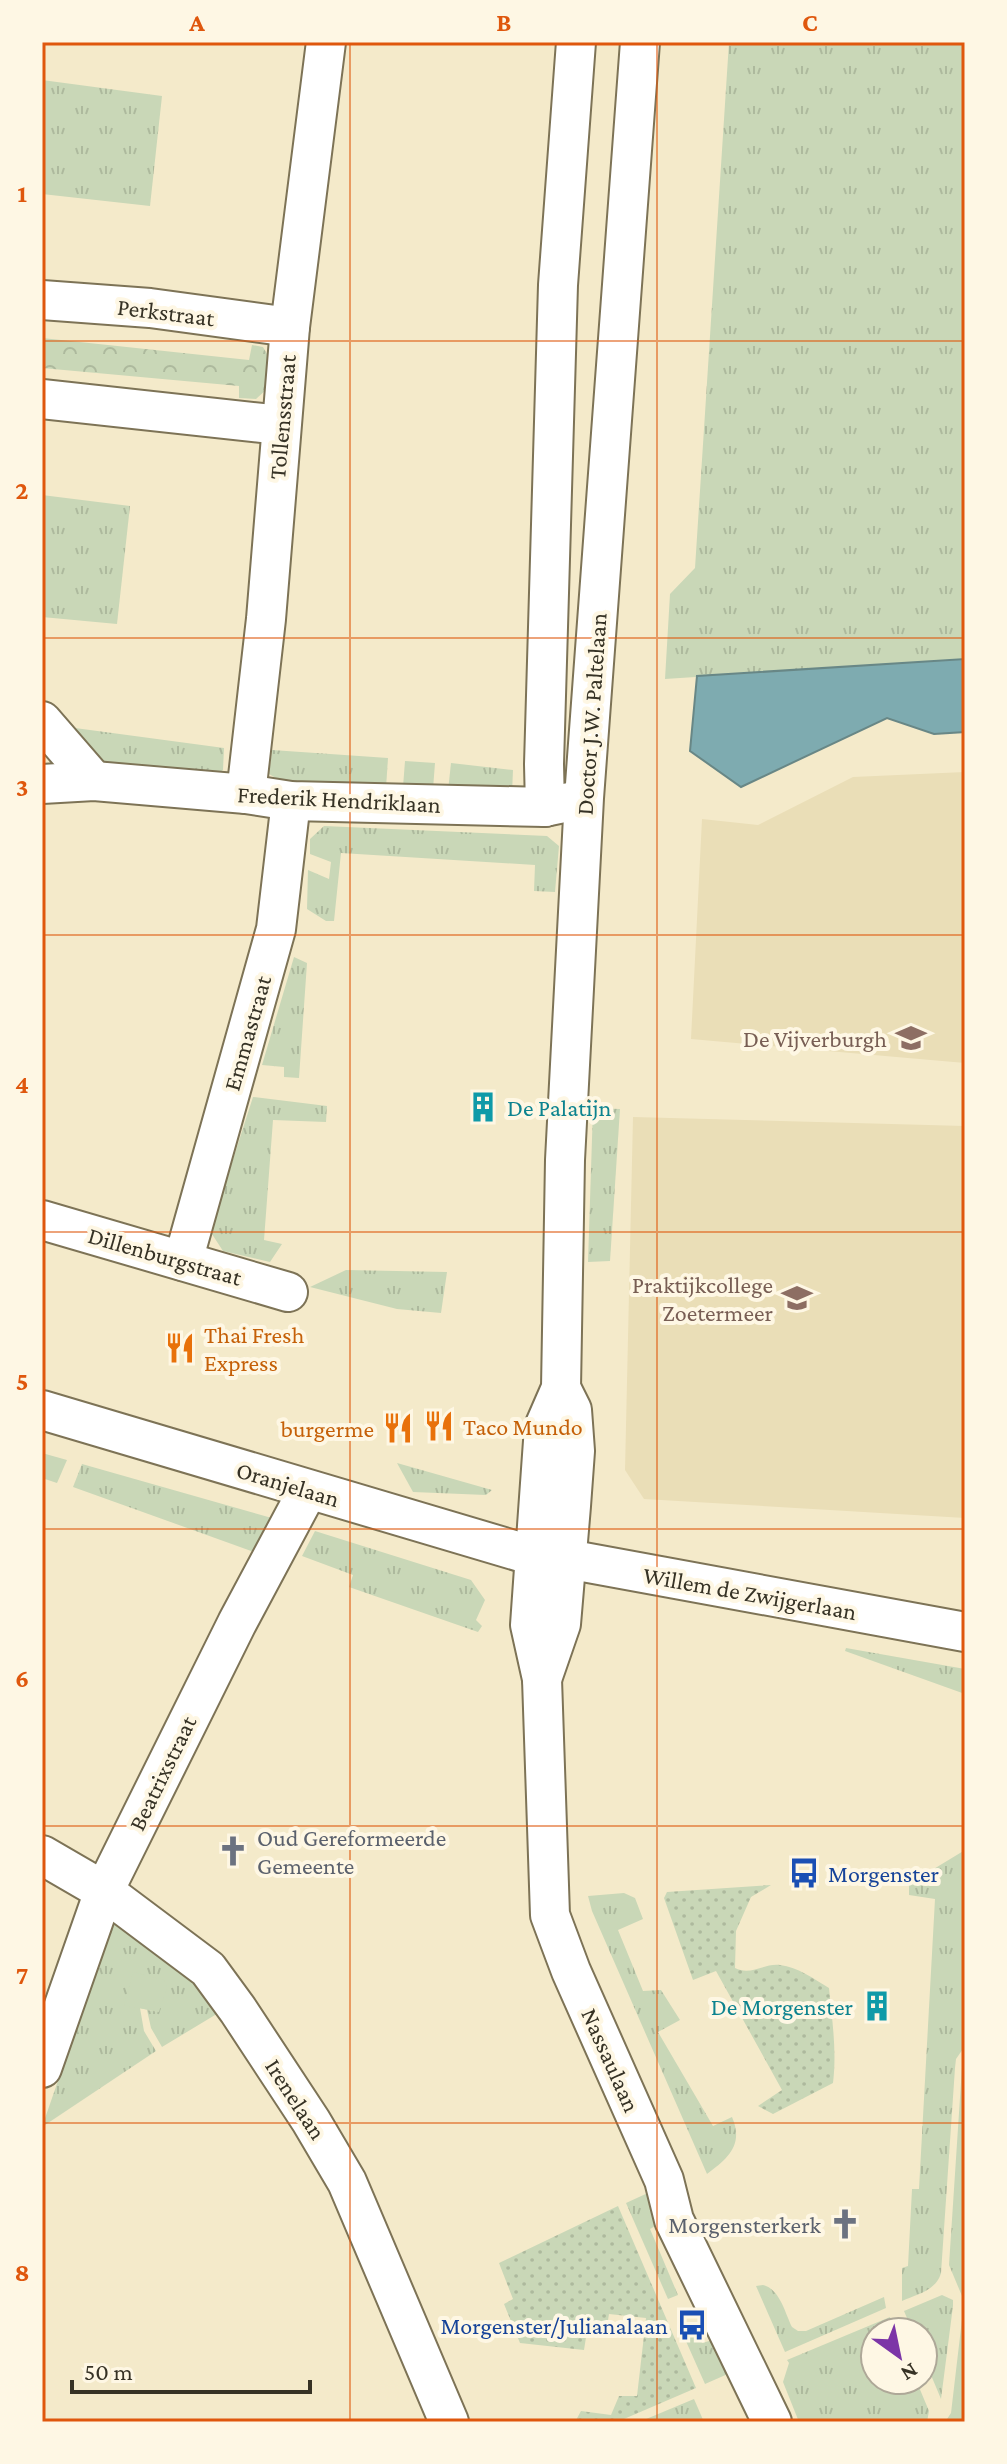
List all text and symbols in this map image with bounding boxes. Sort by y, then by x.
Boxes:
text: A [188,8,205,37]
text: B [496,8,512,37]
text: C [802,8,818,37]
text: 1 [17,179,27,208]
street label: Perkstraat [116,293,217,331]
street label: Tollensstraat [263,352,301,480]
text: 2 [15,476,29,505]
street label: Doctor J.W. Paltelaan [570,612,612,816]
text: 3 [16,773,28,802]
street label: Frederik Hendriklaan [237,780,442,818]
street label: Emmastraat [218,971,277,1094]
school or university icon: De Vijverburgh [894,1021,928,1055]
place label: De Vijverburgh [743,1025,887,1052]
text: 4 [15,1070,29,1099]
building icon: De Palatijn [466,1090,500,1124]
place label: De Palatijn [507,1094,611,1121]
street label: Dillenburgstraat [85,1221,246,1291]
place label: Praktijkcollege Zoetermeer [632,1271,773,1326]
school or university icon: Praktijkcollege Zoetermeer [780,1281,814,1315]
place label: Thai Fresh Express [204,1321,305,1376]
restaurant icon: Thai Fresh Express [163,1331,197,1365]
text: 5 [16,1367,28,1396]
restaurant icon: Taco Mundo [422,1409,456,1443]
restaurant icon: burgerme [381,1411,415,1445]
place label: Taco Mundo [463,1413,583,1440]
place label: burgerme [280,1415,374,1442]
street label: Oranjelaan [233,1456,343,1512]
street label: Willem de Zwijgerlaan [641,1561,859,1625]
text: 6 [15,1664,29,1693]
street label: Beatrixstraat [123,1710,202,1835]
place label: Oud Gereformeerde Gemeente [257,1824,446,1879]
church icon: Oud Gereformeerde Gemeente [216,1834,250,1868]
bus stop icon: Morgenster [787,1856,821,1890]
place label: Morgenster [828,1860,940,1887]
text: 7 [16,1961,28,1990]
building icon: De Morgenster [860,1989,894,2023]
place label: De Morgenster [711,1993,853,2020]
street label: Nassaulaan [576,2004,646,2116]
street label: Irenelaan [260,2054,332,2144]
church icon: Morgensterkerk [828,2207,862,2241]
place label: Morgensterkerk [668,2211,822,2238]
text: 8 [14,2258,30,2287]
bus stop icon: Morgenster/Julianalaan [675,2308,709,2342]
place label: Morgenster/Julianalaan [440,2312,668,2339]
north arrow [859,2316,939,2396]
scale bar [72,2344,310,2394]
text: 50 m [84,2358,133,2385]
text: N [897,2358,923,2387]

